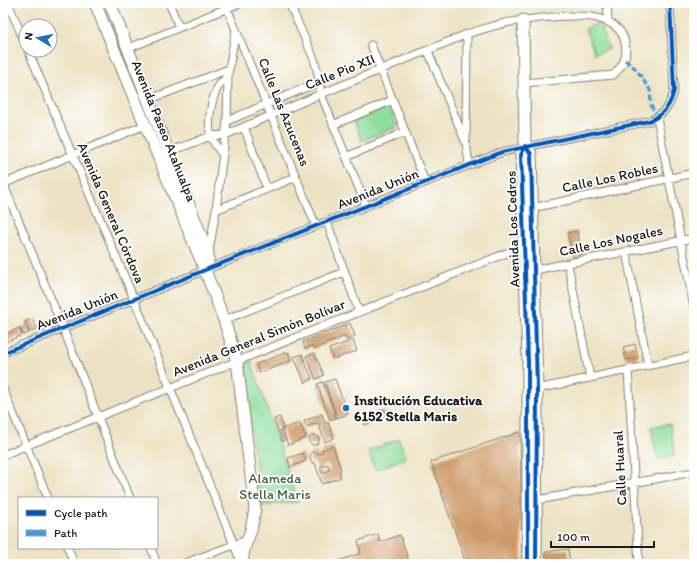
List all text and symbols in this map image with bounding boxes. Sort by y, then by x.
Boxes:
north arrow [18,18,58,58]
text: N [22,32,36,41]
street label: Calle Pio XII [303,50,377,94]
street label: Calle Las Azucenas [254,55,314,169]
street label: Avenida Paseo Atahualpa [128,58,200,205]
street label: Avenida General Córdova [74,140,148,286]
street label: Calle Los Robles [560,160,660,196]
street label: Avenida Unión [335,165,422,213]
street label: Avenida Los Cedros [502,170,524,288]
street label: Calle Los Nogales [558,222,664,260]
street label: Avenida Unión [34,286,121,334]
street label: Avenida General Simón Bolívar [170,295,349,381]
place label: Institución Educativa 6152 Stella Maris [354,392,483,425]
marker: Institución Educativa 6152 Stella Maris [341,403,351,413]
street label: Calle Huaral [610,430,630,506]
park label: Alameda Stella Maris [239,470,311,503]
legend [18,497,158,549]
text: Cycle path [54,506,108,520]
scale bar [551,523,654,549]
text: Path [54,526,77,540]
text: 100 m [557,530,590,544]

